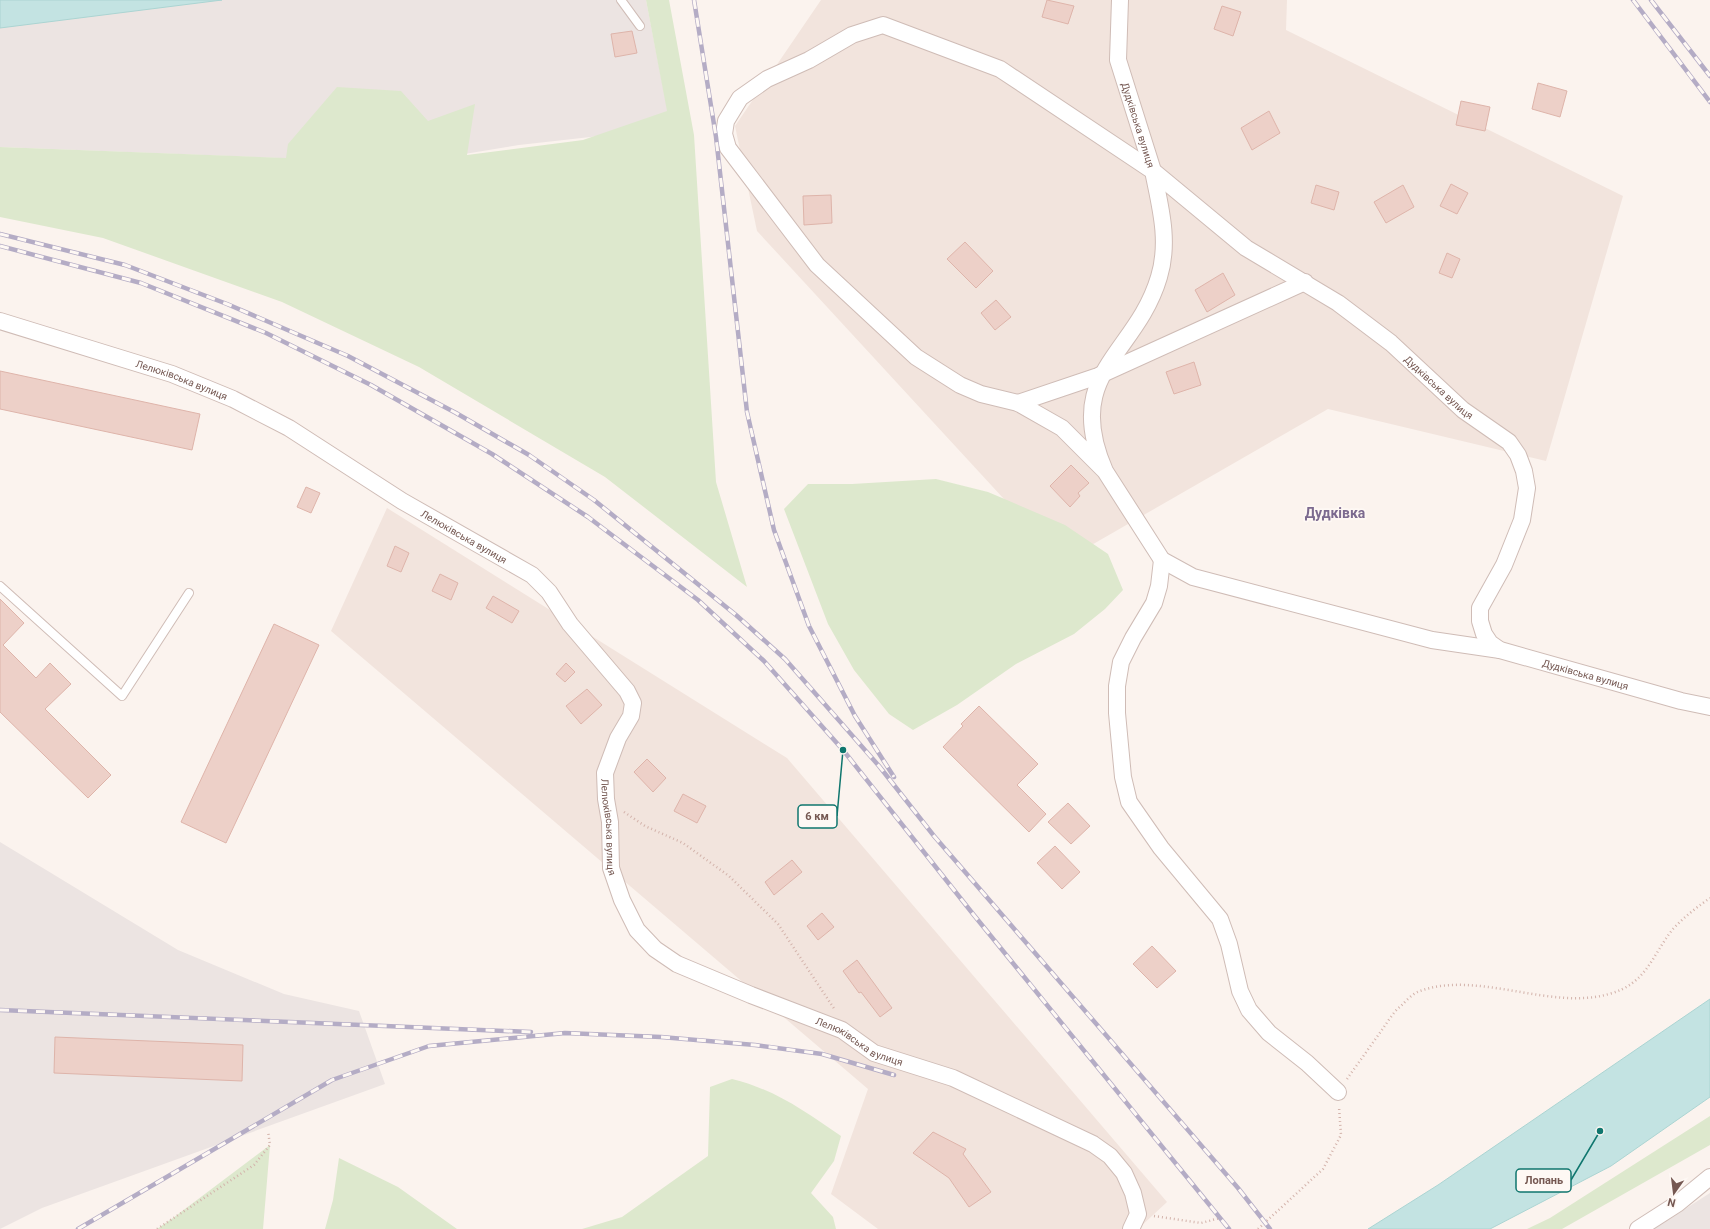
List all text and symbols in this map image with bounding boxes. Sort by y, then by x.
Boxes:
street label: Дудківська вулиця [1119,81,1157,169]
street label: Дудківська вулиця [1402,354,1475,421]
street label: Лелюківська вулиця [134,358,229,402]
district label: Дудківка [1305,505,1366,521]
street label: Лелюківська вулиця [419,508,509,566]
street label: Дудківська вулиця [1541,657,1630,692]
street label: Лелюківська вулиця [599,778,618,877]
callout: 6 км [798,805,837,828]
text: 6 км [805,810,829,823]
street label: Лелюківська вулиця [814,1015,904,1068]
callout: Лопань [1516,1169,1571,1192]
north arrow [1654,1173,1694,1213]
text: Лопань [1525,1174,1563,1187]
text: N [1666,1195,1677,1209]

